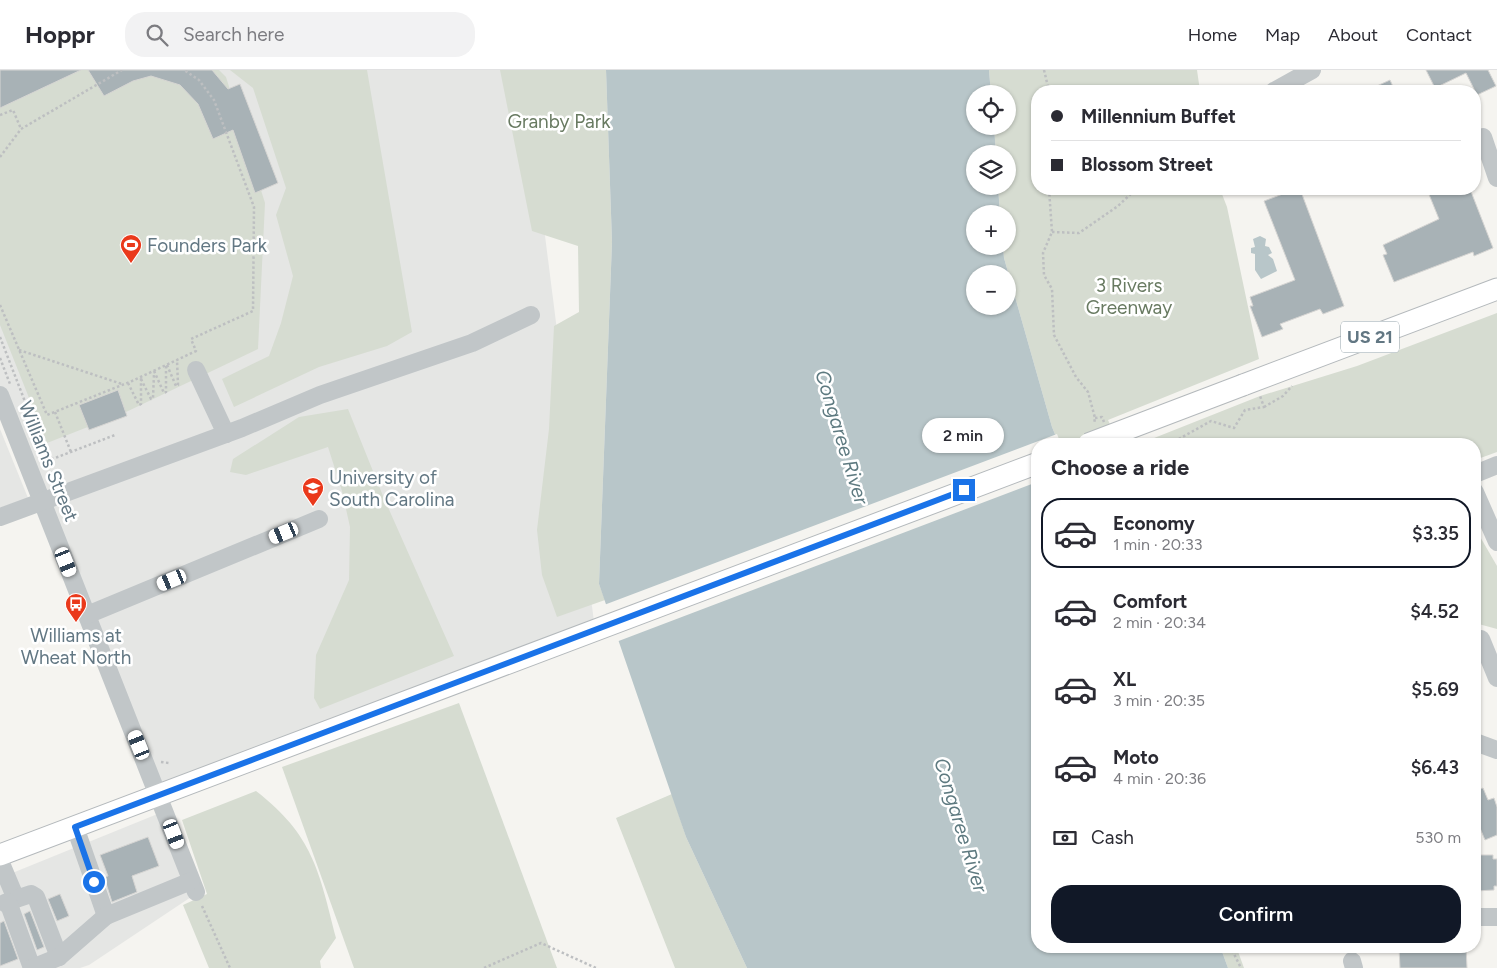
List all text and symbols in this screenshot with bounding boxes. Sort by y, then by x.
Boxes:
search box [125,12,475,57]
text: Hoppr [25,20,95,49]
icon: search [143,21,171,49]
text: Search here [183,23,284,46]
text: Home [1188,24,1237,46]
text: Map [1265,24,1300,46]
text: About [1328,24,1378,46]
text: Contact [1406,24,1472,46]
map controls [966,85,1016,315]
button: locate [966,85,1016,135]
text: Millennium Buffet [1081,105,1236,128]
park label: Granby Park [508,110,611,133]
button: layers [966,145,1016,195]
text: Blossom Street [1081,153,1213,176]
button: + [966,205,1016,255]
sports icon: Founders Park [119,233,143,264]
place label: Founders Park [147,234,268,257]
button: − [966,265,1016,315]
park label: 3 Rivers Greenway [1086,274,1172,319]
road number: US 21 [1341,322,1399,352]
water label: Congaree River [810,367,874,508]
street label: Williams Street [14,398,83,525]
callout: 2 min [923,418,1005,452]
text: 2 min [943,426,983,445]
text: Choose a ride [1051,454,1189,481]
place label: University of South Carolina [329,466,454,511]
school or university icon: University of South Carolina [301,476,325,507]
route end [953,479,975,501]
icon: car [1053,511,1098,556]
text: Economy [1113,512,1195,535]
car [267,520,300,546]
text: $3.35 [1412,522,1459,545]
text: 1 min · 20:33 [1113,535,1202,554]
car [53,545,78,579]
car [155,567,188,593]
icon: car [1053,589,1098,634]
text: Comfort [1113,590,1188,613]
bus stop icon: Williams at Wheat North [64,592,88,623]
text: $4.52 [1410,600,1459,623]
text: 2 min · 20:34 [1113,613,1206,632]
place label: Williams at Wheat North [21,624,131,669]
icon: car [1053,667,1098,712]
text: XL [1113,668,1136,691]
text: $5.69 [1411,678,1459,701]
text: 3 min · 20:35 [1113,691,1205,710]
car [126,728,151,762]
icon: car [1053,745,1098,790]
text: Moto [1113,746,1159,769]
water label: Congaree River [929,755,993,896]
text: $6.43 [1411,756,1459,779]
text: 4 min · 20:36 [1113,769,1206,788]
car [161,817,186,851]
icon: cash [1051,824,1079,852]
text: Cash [1091,826,1134,849]
text: 530 m [1415,828,1461,847]
route start [83,871,105,893]
button: Confirm [1051,885,1461,943]

